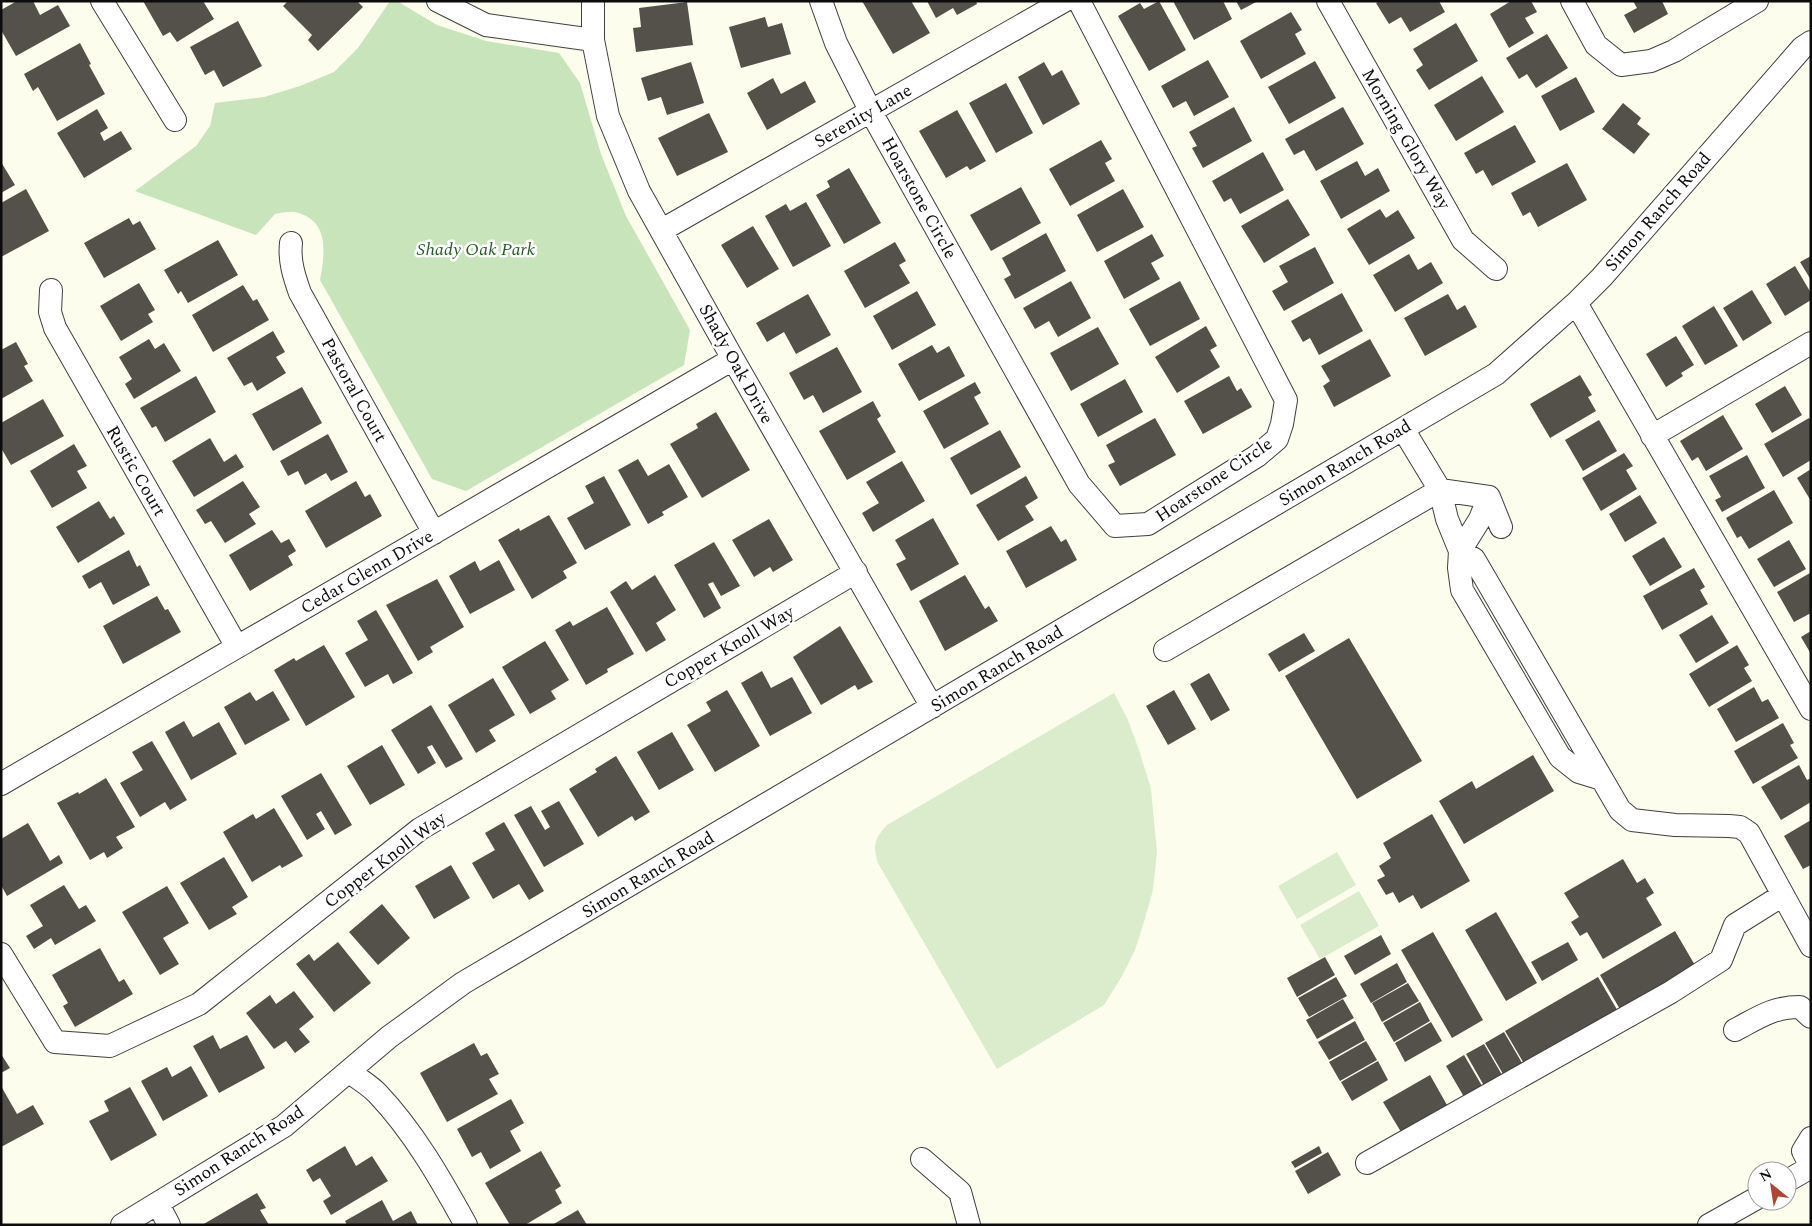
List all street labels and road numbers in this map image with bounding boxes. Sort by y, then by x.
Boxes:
street label: Morning Glory Way [1355,64,1458,216]
street label: Serenity Lane [809,77,917,155]
street label: Hoarstone Circle [874,132,964,264]
street label: Simon Ranch Road [1598,146,1718,278]
street label: Shady Oak Drive [692,299,780,429]
street label: Pastoral Court [314,333,394,447]
street label: Simon Ranch Road [1273,413,1417,513]
street label: Rustic Court [99,420,173,522]
street label: Hoarstone Circle [1150,431,1278,529]
street label: Cedar Glenn Drive [295,523,439,621]
street label: Copper Knoll Way [659,598,800,695]
street label: Simon Ranch Road [925,619,1069,719]
street label: Copper Knoll Way [318,804,453,915]
street label: Simon Ranch Road [576,825,720,925]
street label: Simon Ranch Road [168,1099,310,1203]

